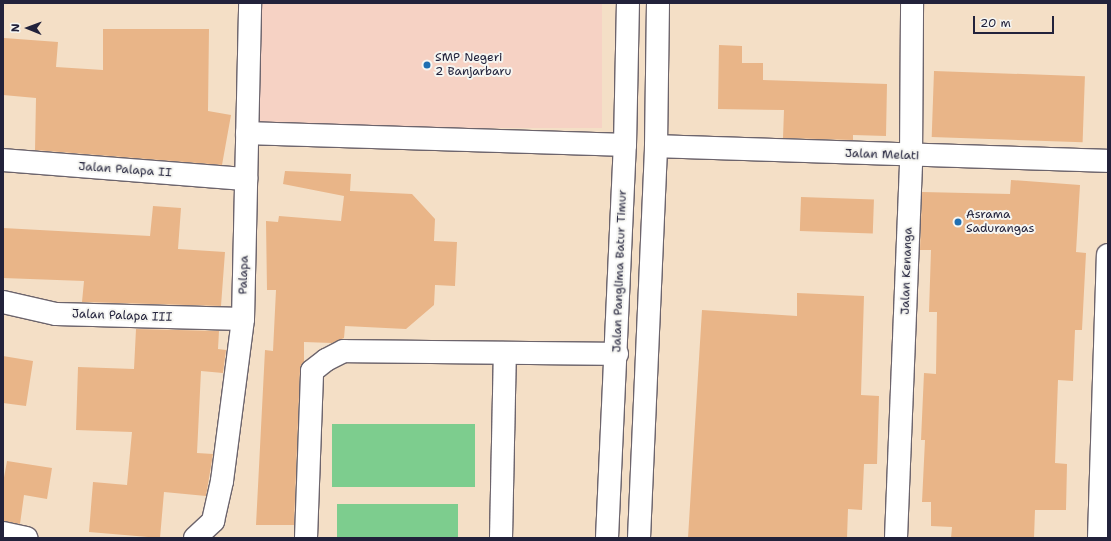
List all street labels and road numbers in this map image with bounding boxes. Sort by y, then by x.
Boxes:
street label: Jalan Melati [845,147,919,163]
street label: Jalan Palapa II [78,160,172,180]
street label: Jalan Panglima Batur Timur [610,189,630,353]
street label: Jalan Kenanga [898,227,916,315]
street label: Palapa [236,255,252,295]
street label: Jalan Palapa III [72,307,172,325]

